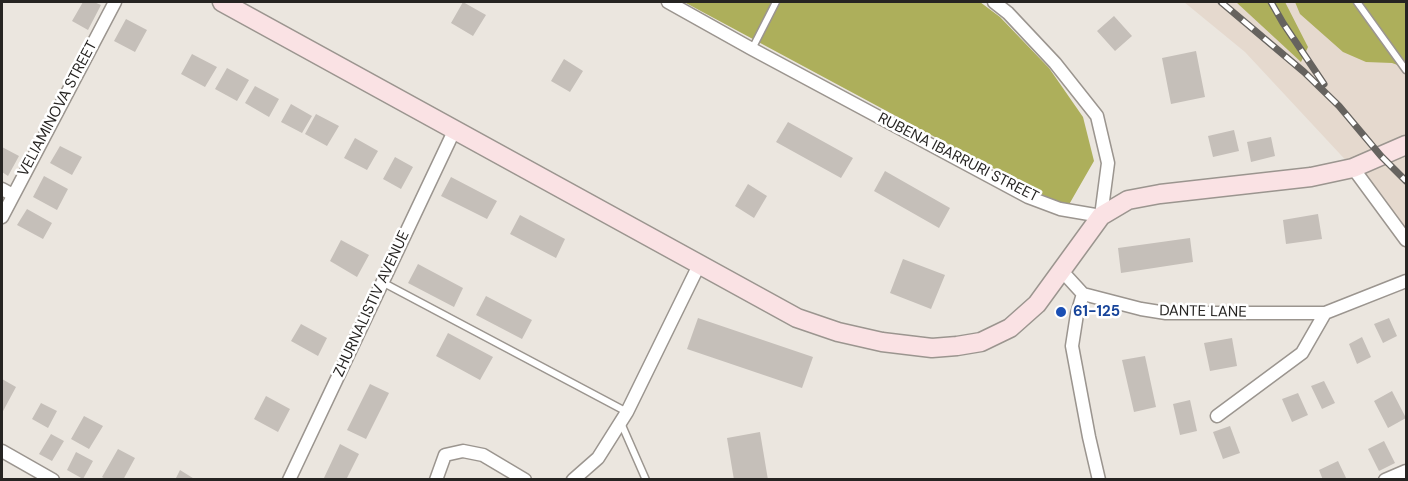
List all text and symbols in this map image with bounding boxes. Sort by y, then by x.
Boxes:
street label: VELIAMINOVA STREET [15,38,101,180]
street label: RUBENA IBARRURI STREET [875,110,1041,206]
street label: ZHURNALISTIV AVENUE [330,228,414,380]
street label: DANTE LANE [1159,302,1247,322]
place label: 61-125 [1073,303,1120,321]
marker: 61-125 [1054,305,1068,319]

